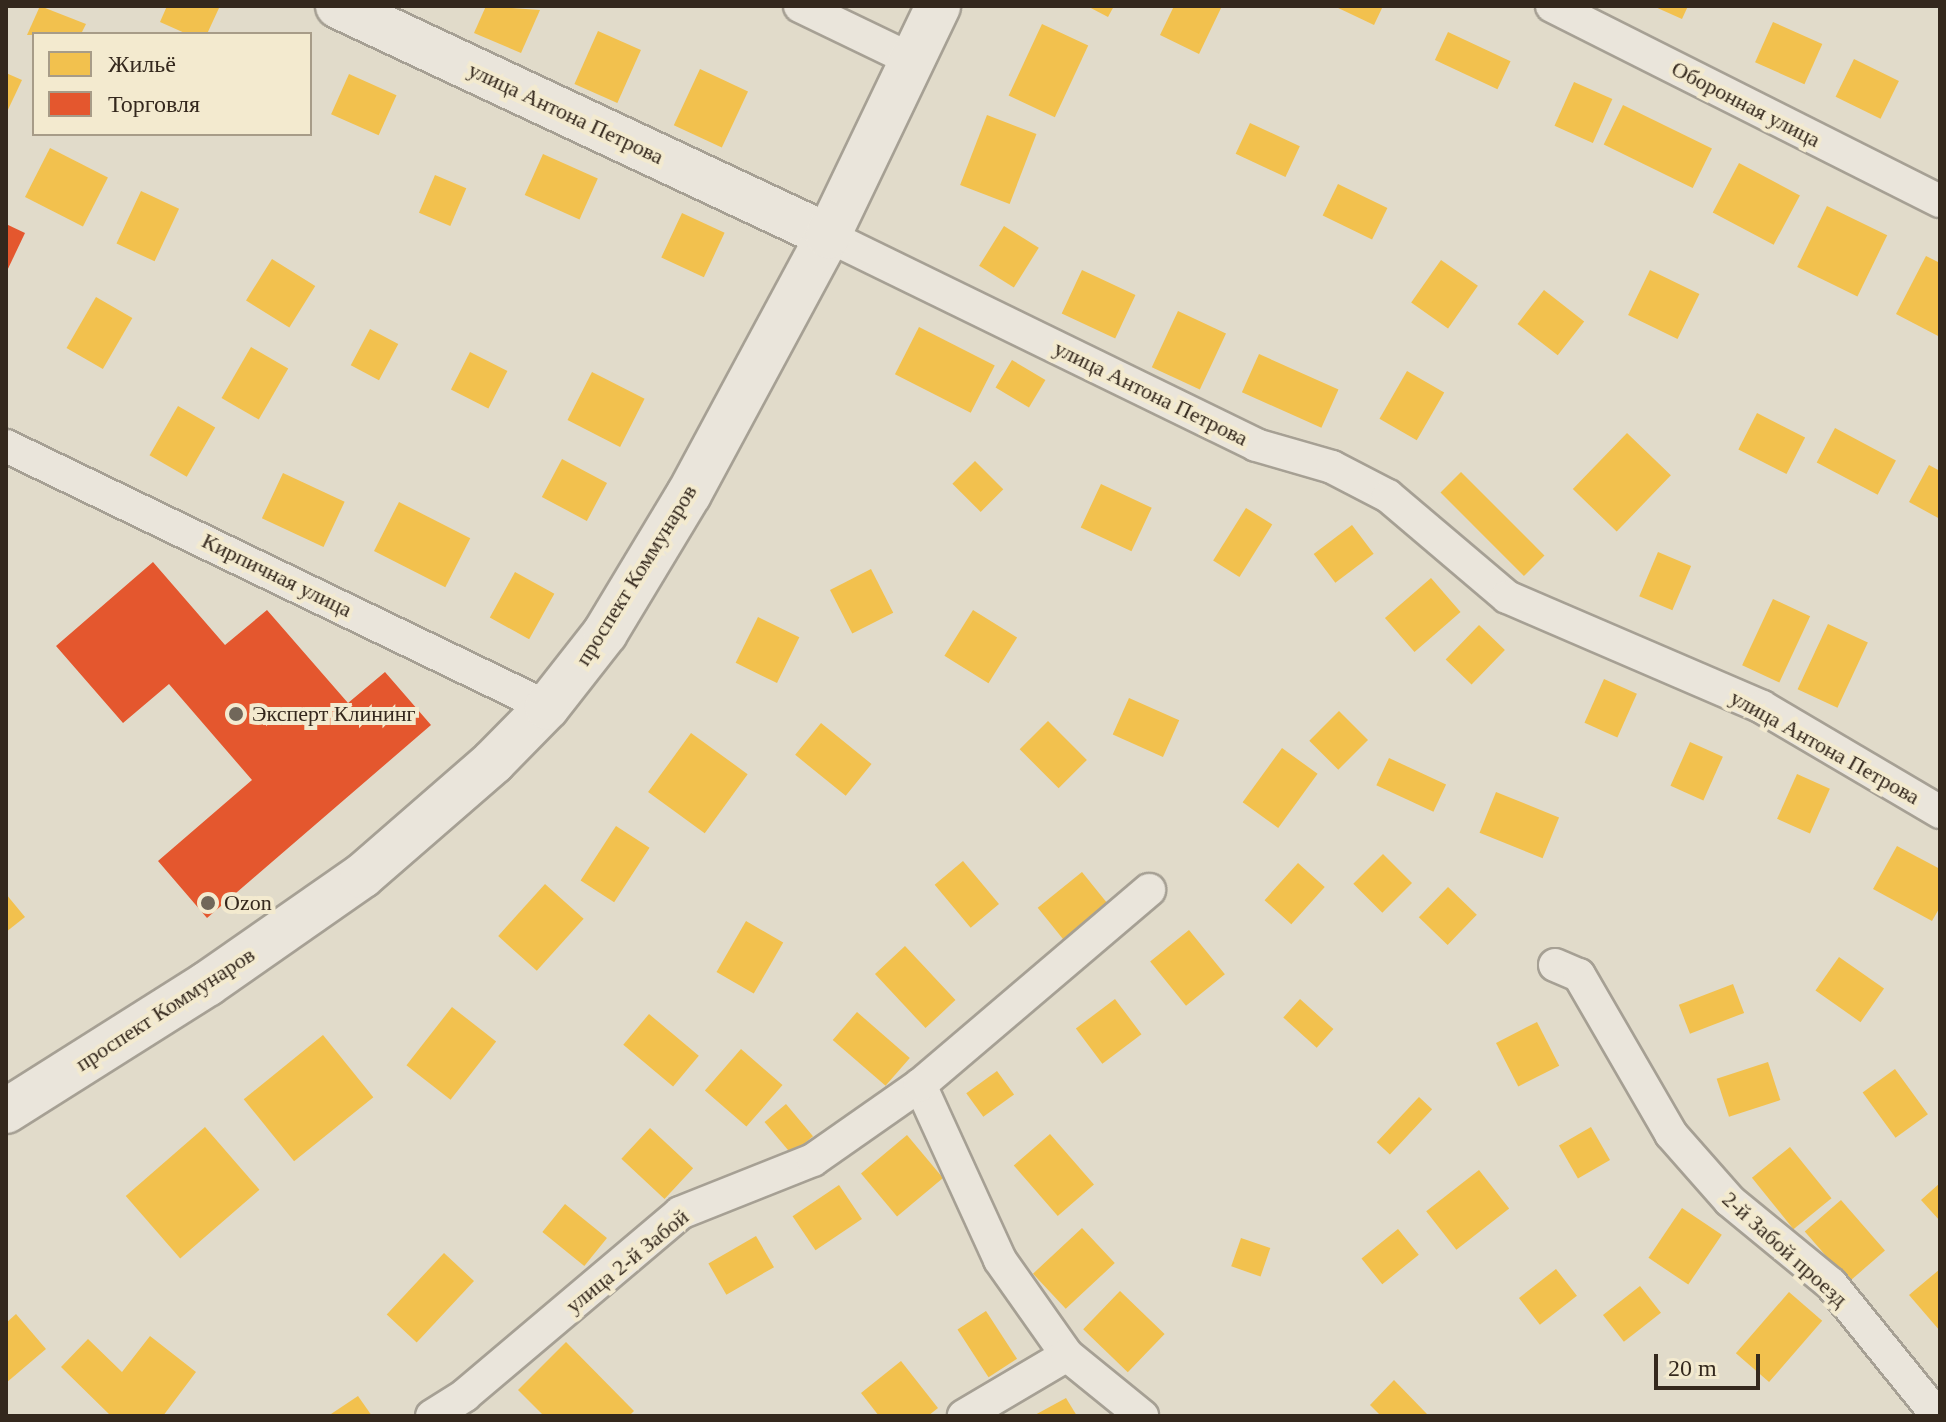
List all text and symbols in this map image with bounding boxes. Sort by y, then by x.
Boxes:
legend [32,32,312,136]
text: Жильё [108,51,176,77]
street label: Оборонная улица [1667,55,1825,153]
street label: улица Антона Петрова [464,56,668,170]
text: Торговля [108,91,200,117]
street label: улица Антона Петрова [1050,335,1252,451]
street label: проспект Коммунаров [570,480,702,670]
street label: Кирпичная улица [198,527,356,623]
street label: улица Антона Петрова [1726,684,1924,810]
place label: Эксперт Клининг [252,701,416,727]
marker: Эксперт Клининг [227,705,245,723]
place label: Ozon [224,890,272,916]
marker: Ozon [199,894,217,912]
street label: проспект Коммунаров [71,941,259,1077]
street label: 2-й Забой проезд [1717,1186,1853,1312]
street label: улица 2-й Забой [560,1203,694,1319]
scale bar [1658,1338,1764,1388]
text: 20 m [1668,1355,1717,1381]

